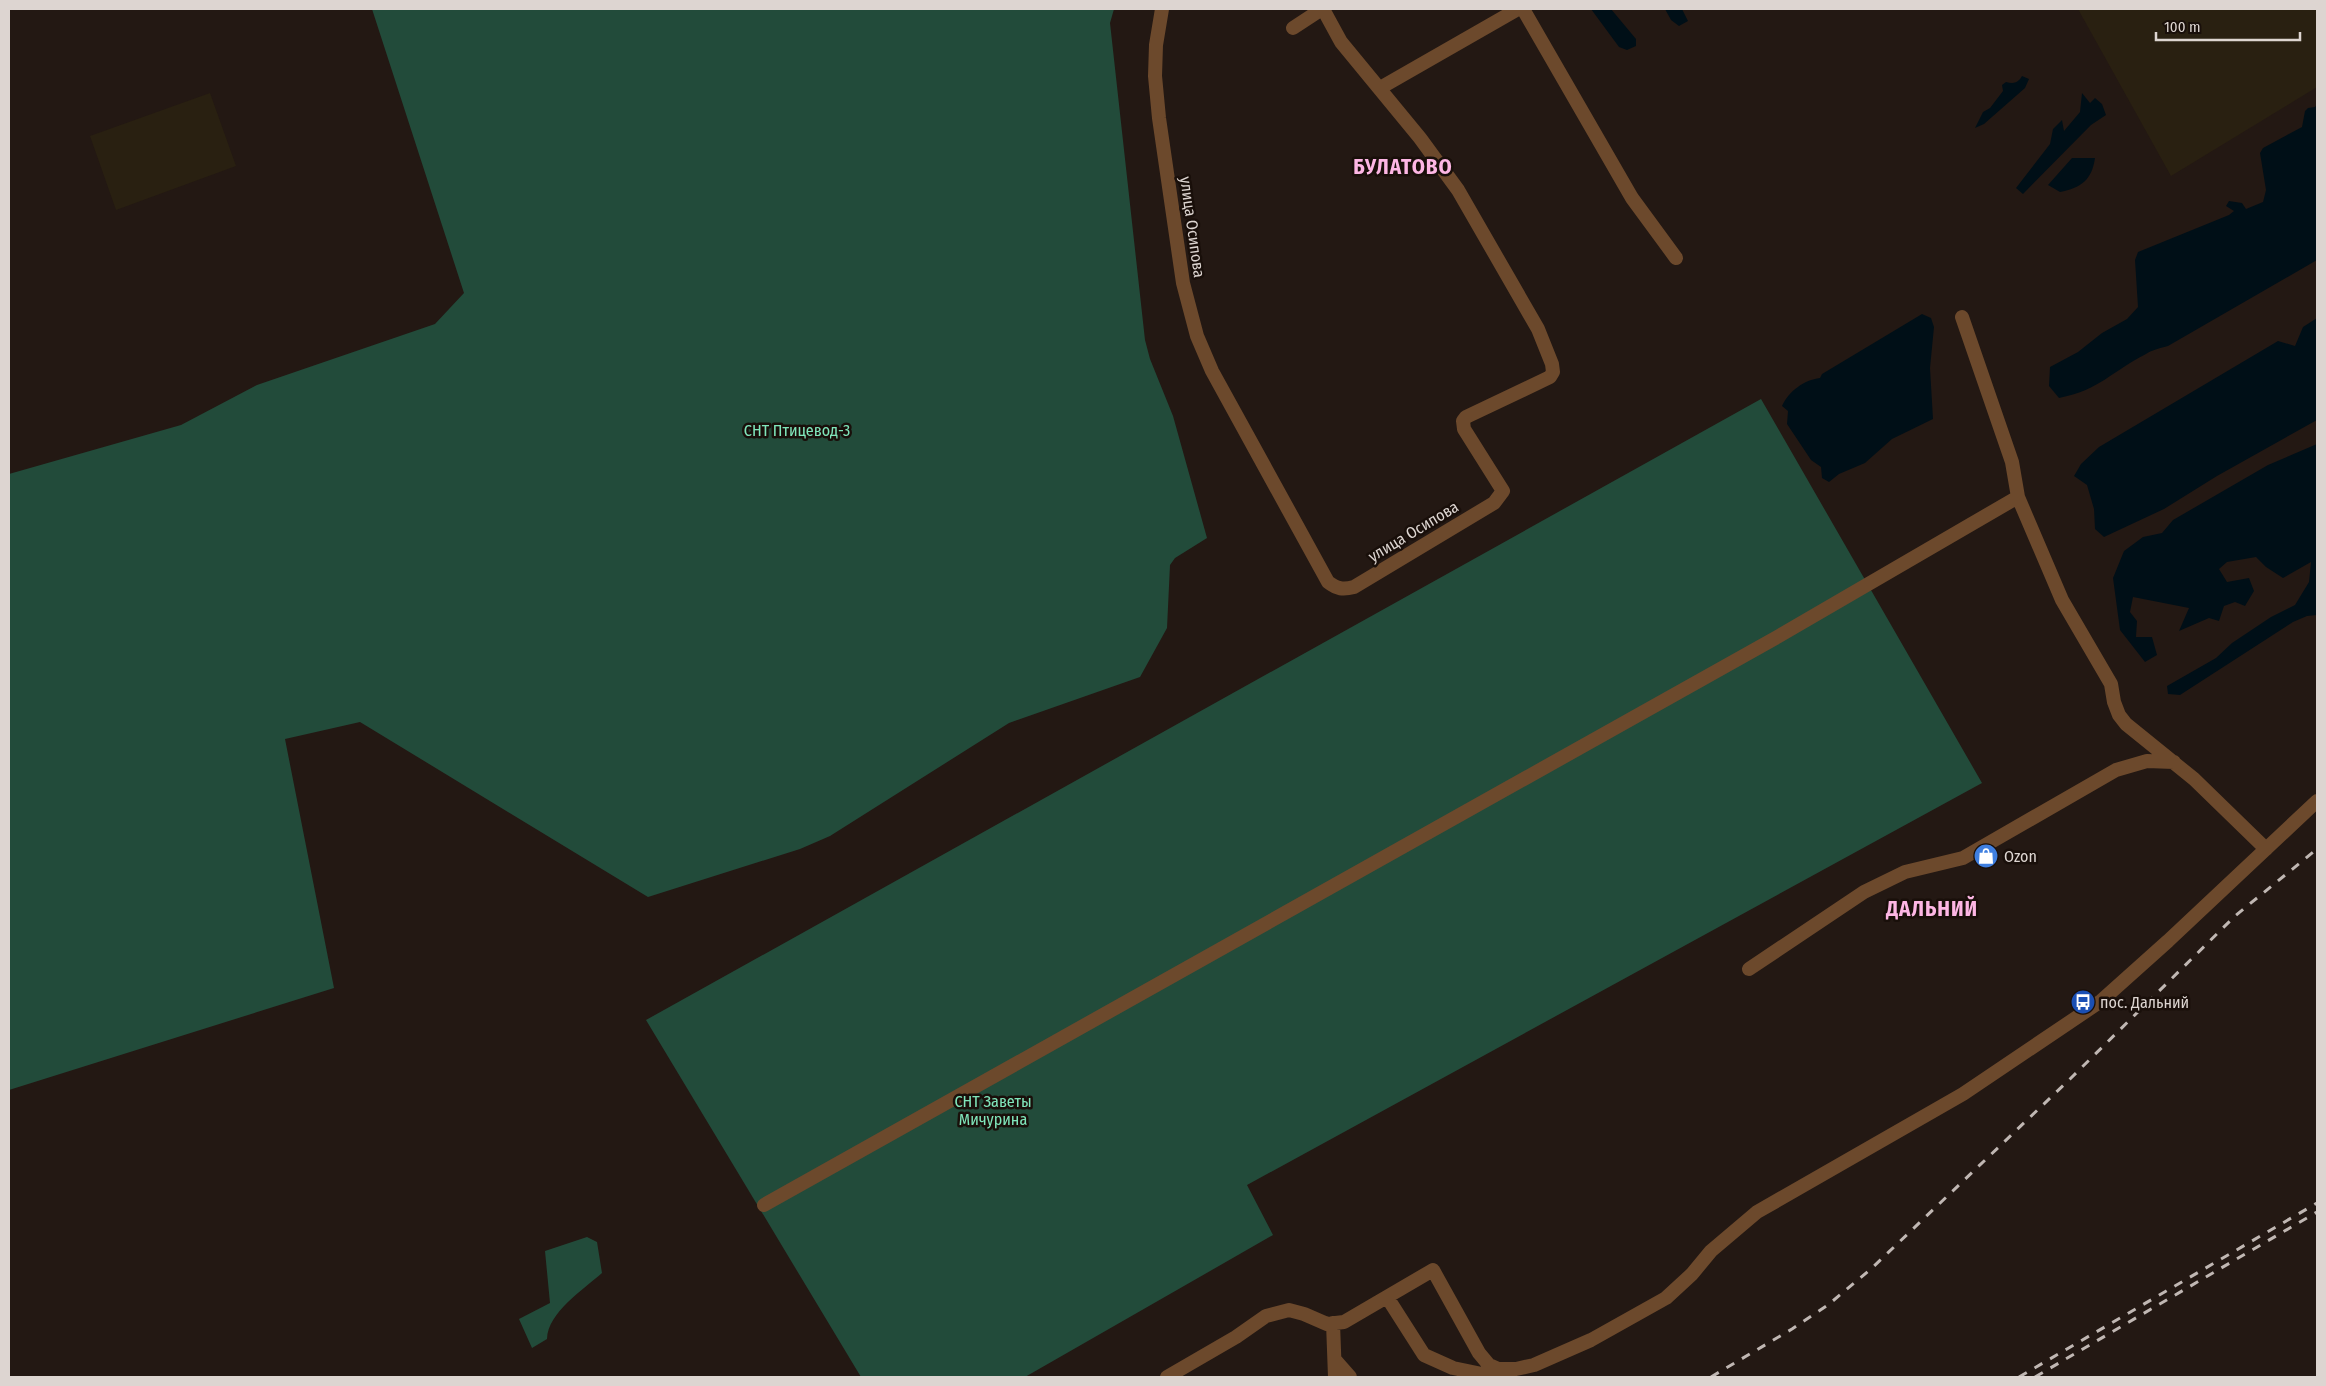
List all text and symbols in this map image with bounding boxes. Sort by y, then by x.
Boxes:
scale bar [2156,10,2300,42]
text: 100 m [2164,18,2201,36]
district label: БУЛАТОВО [1353,154,1453,180]
street label: улица Осипова [1176,175,1209,279]
park label: СНТ Птицевод-3 [744,421,850,440]
street label: улица Осипова [1365,497,1462,566]
shop icon: Ozon [1973,843,1999,869]
place label: Ozon [2004,847,2037,866]
district label: ДАЛЬНИЙ [1885,895,1978,922]
bus stop icon: пос. Дальний [2070,989,2096,1015]
place label: пос. Дальний [2100,993,2189,1012]
park label: СНТ Заветы Мичурина [954,1092,1032,1129]

